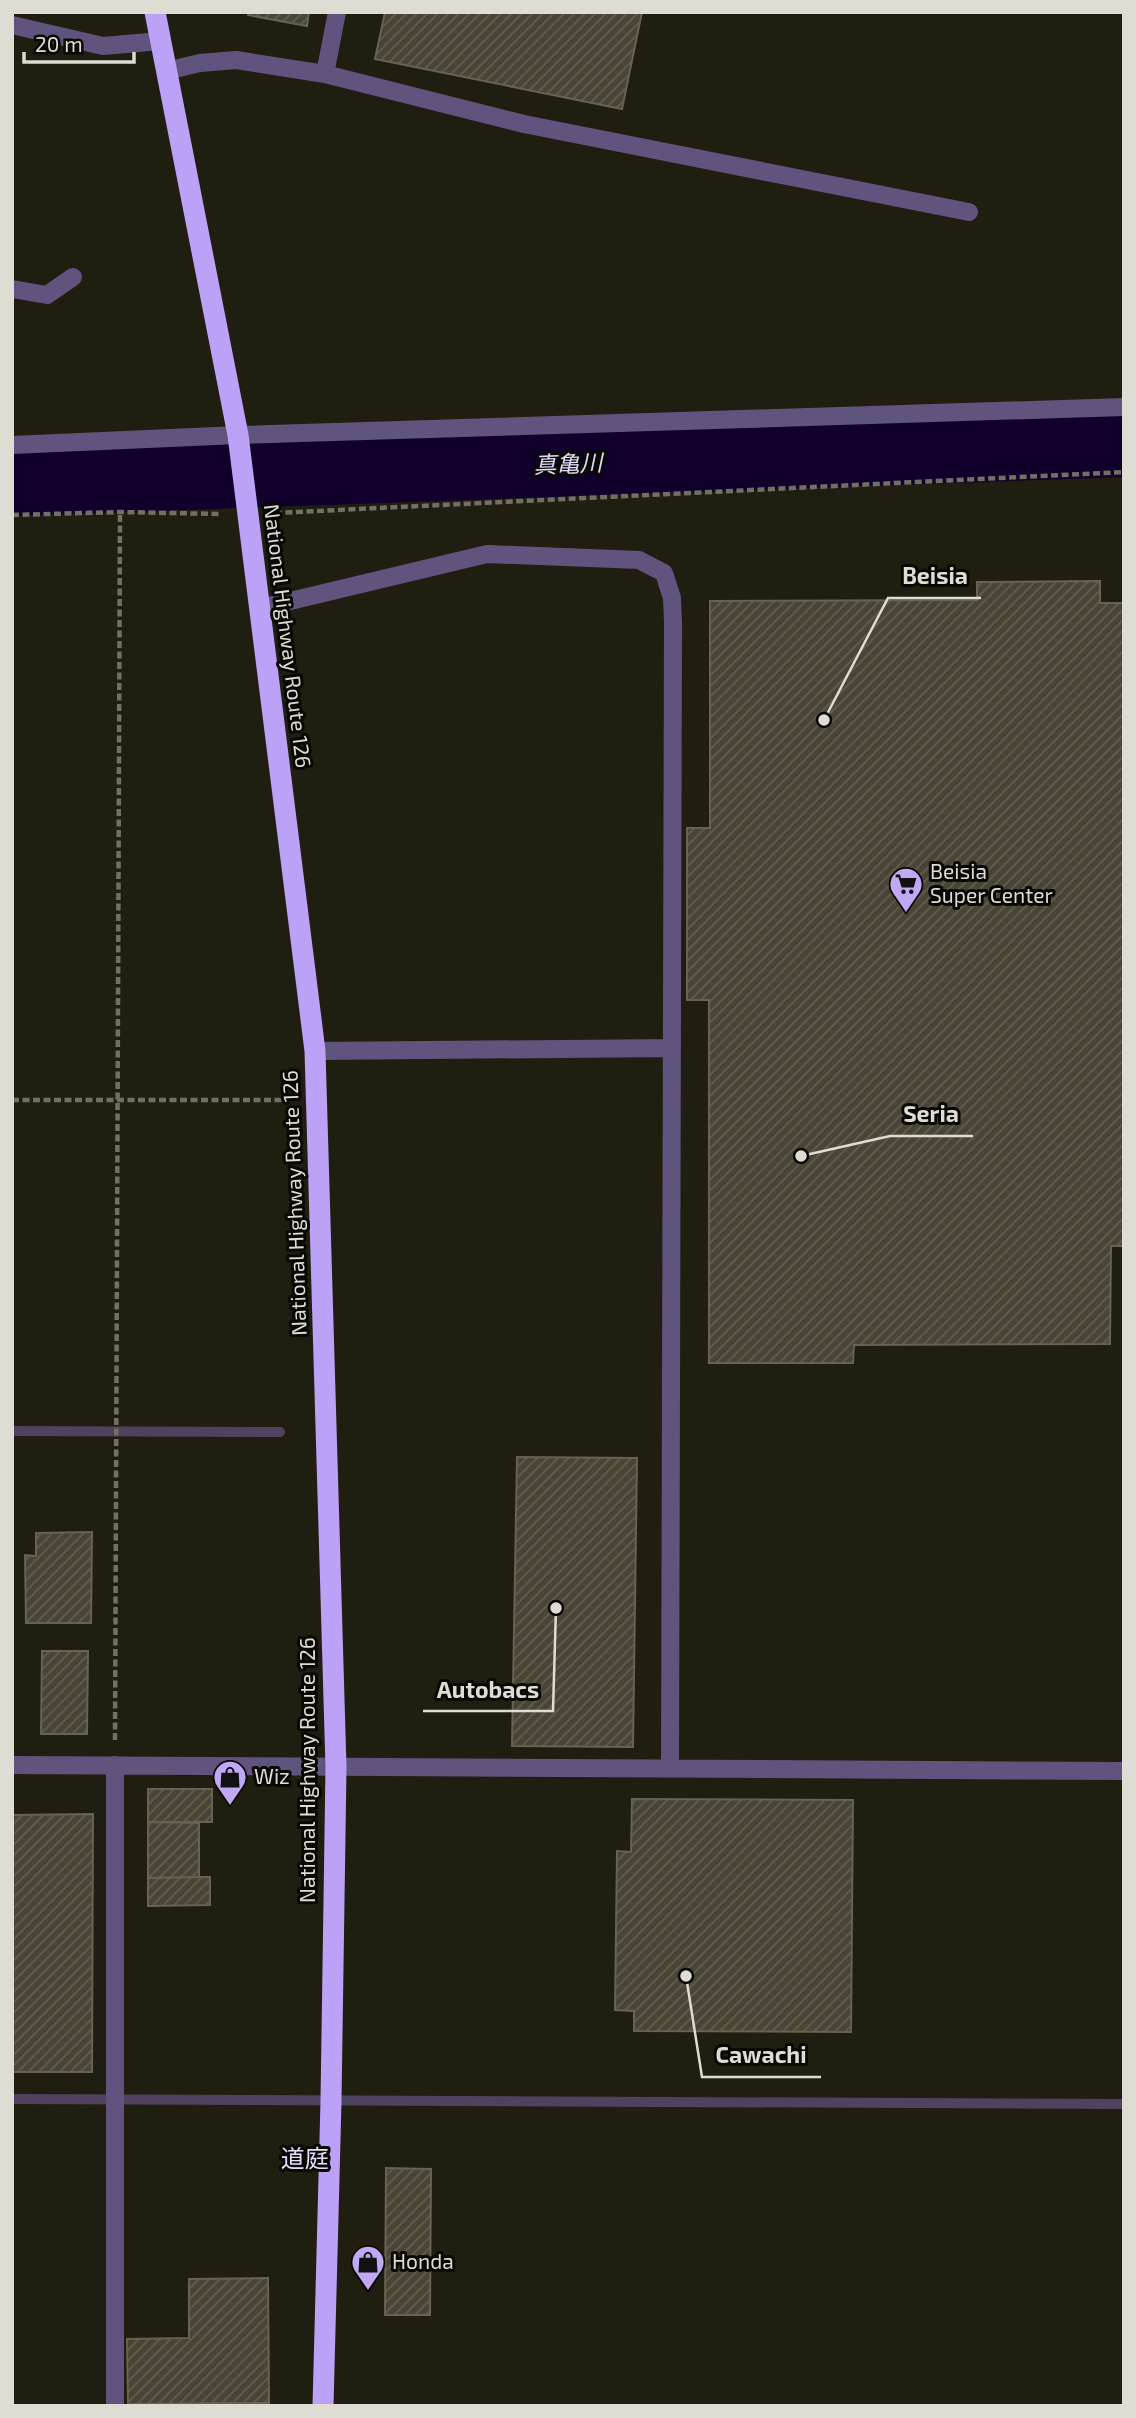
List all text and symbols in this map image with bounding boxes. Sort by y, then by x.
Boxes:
scale bar [24,21,135,65]
text: 20 m [35,31,83,56]
water label: 真亀川 [533,448,606,478]
street label: National Highway Route 126 [260,502,317,769]
callout: Beisia [888,554,981,598]
text: Beisia [902,561,968,589]
place label: Beisia Super Center [930,858,1054,907]
supermarket icon: Beisia Super Center [887,865,925,914]
street label: National Highway Route 126 [276,1070,311,1336]
callout: Seria [890,1092,973,1136]
text: Seria [903,1099,959,1127]
street label: National Highway Route 126 [294,1637,319,1903]
callout: Autobacs [423,1667,553,1711]
text: Autobacs [437,1675,539,1703]
shop icon: Wiz [211,1758,249,1807]
place label: Wiz [254,1763,290,1788]
callout: Cawachi [702,2033,821,2077]
text: Cawachi [715,2040,807,2068]
district label: 道庭 [281,2143,329,2172]
shop icon: Honda [349,2243,387,2292]
place label: Honda [392,2248,454,2273]

